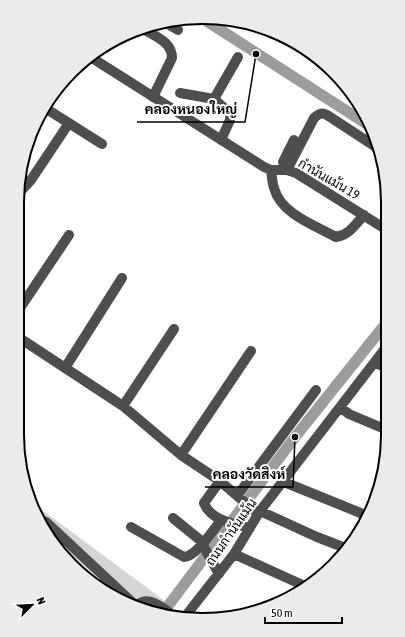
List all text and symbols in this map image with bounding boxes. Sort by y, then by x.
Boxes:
callout: คลองหนองใหญ่ [137,96,245,122]
text: คลองหนองใหญ่ [145,100,237,118]
street label: กำนันแม้น 19 [296,154,363,203]
callout: คลองวัดสิงห์ [205,461,293,487]
text: คลองวัดสิงห์ [213,465,286,482]
street label: ถนนกำนันแม้น [201,494,260,568]
north arrow [12,585,52,625]
text: N [34,596,48,606]
scale bar [265,599,342,625]
text: 50 m [271,606,293,620]

